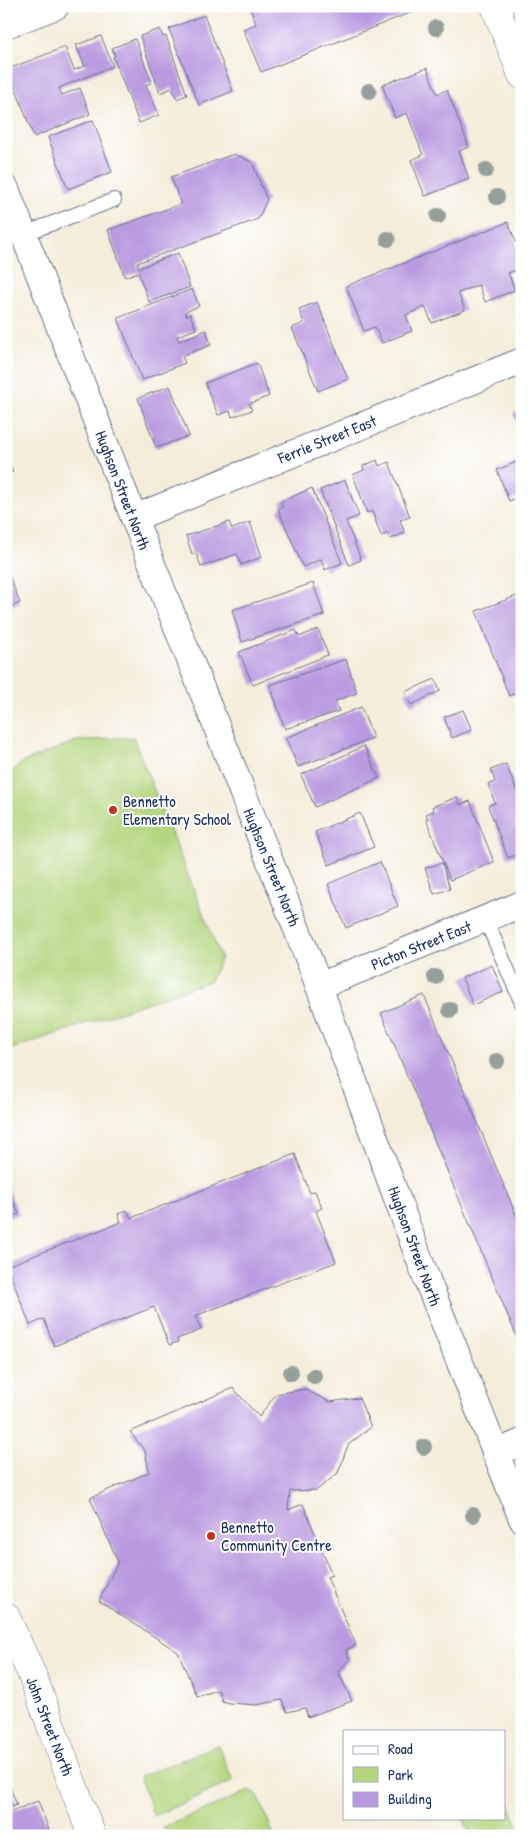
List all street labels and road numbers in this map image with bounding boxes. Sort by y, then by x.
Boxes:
street label: Ferrie Street East [274,409,380,469]
street label: Hughson Street North [90,427,156,553]
street label: Hughson Street North [238,805,306,930]
street label: Picton Street East [368,915,475,975]
street label: Hughson Street North [383,1183,447,1309]
street label: John Street North [21,1673,79,1779]

